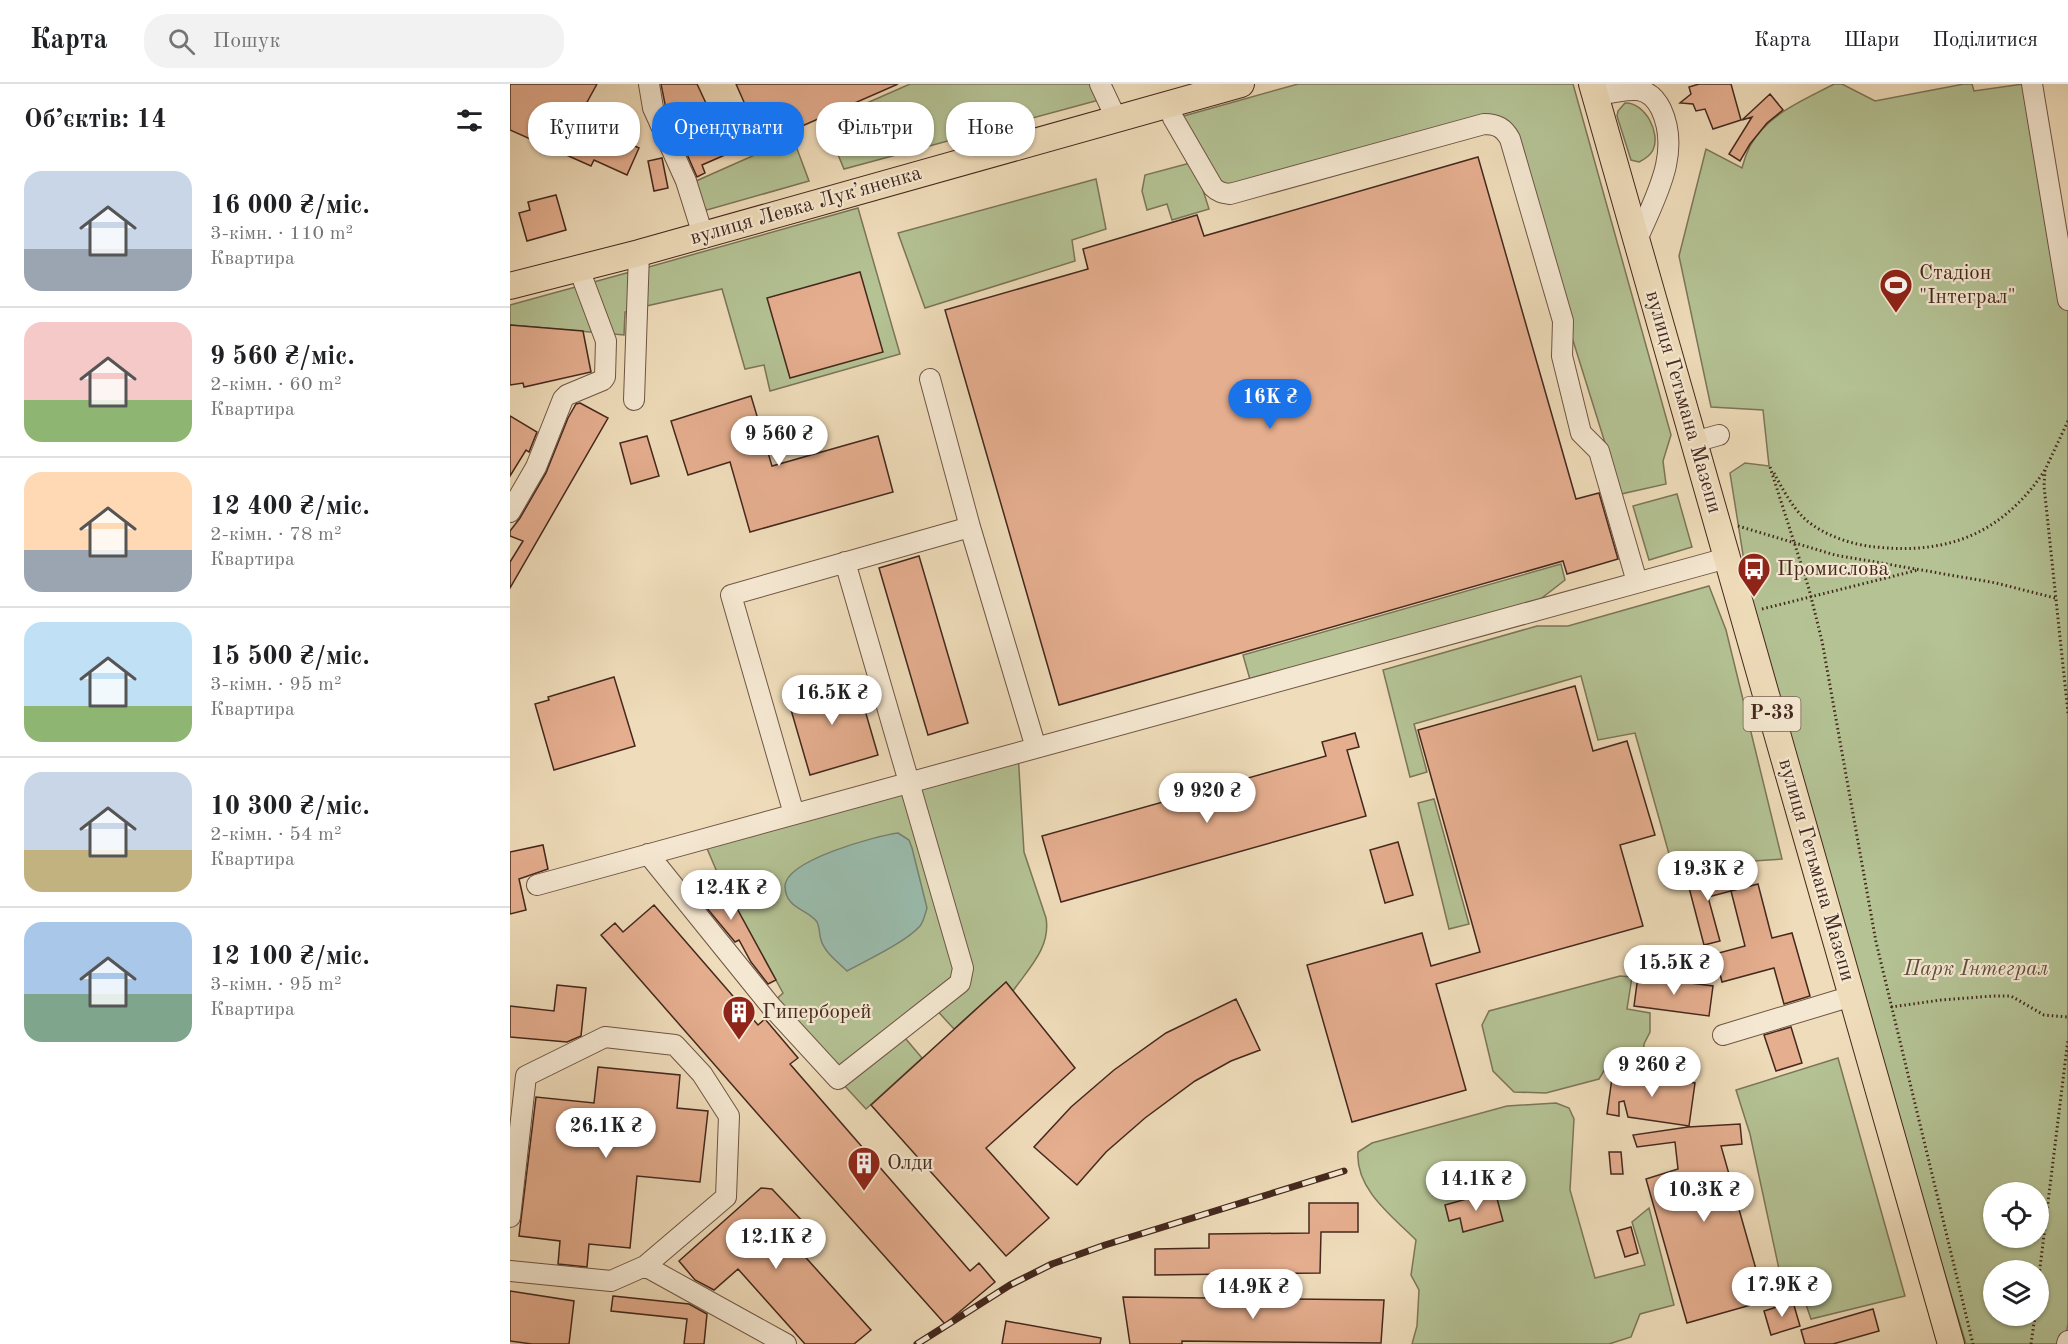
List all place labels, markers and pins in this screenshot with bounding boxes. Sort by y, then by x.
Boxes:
place label: Стадіон "Інтеграл" [1919,263,2016,308]
sports icon: Стадіон "Інтеграл" [1878,267,1914,314]
pin: 16K ₴ [1228,379,1312,430]
pin: 9 560 ₴ [724,416,834,467]
bus stop icon: Промислова [1736,551,1772,598]
place label: Промислова [1777,559,1889,580]
pin: 16.5K ₴ [777,675,887,726]
pin: 9 920 ₴ [1152,773,1262,824]
pin: 19.3K ₴ [1653,851,1763,902]
pin: 12.4K ₴ [676,870,786,921]
pin: 15.5K ₴ [1619,945,1729,996]
building icon: Гиперборей [721,994,757,1041]
place label: Гиперборей [762,1002,872,1023]
pin: 9 260 ₴ [1597,1047,1707,1098]
pin: 26.1K ₴ [551,1108,661,1159]
building icon: Олди [846,1145,882,1192]
place label: Олди [887,1153,933,1174]
pin: 14.1K ₴ [1421,1161,1531,1212]
pin: 10.3K ₴ [1649,1172,1759,1223]
pin: 12.1K ₴ [721,1219,831,1270]
pin: 17.9K ₴ [1727,1267,1837,1318]
pin: 14.9K ₴ [1198,1269,1308,1320]

